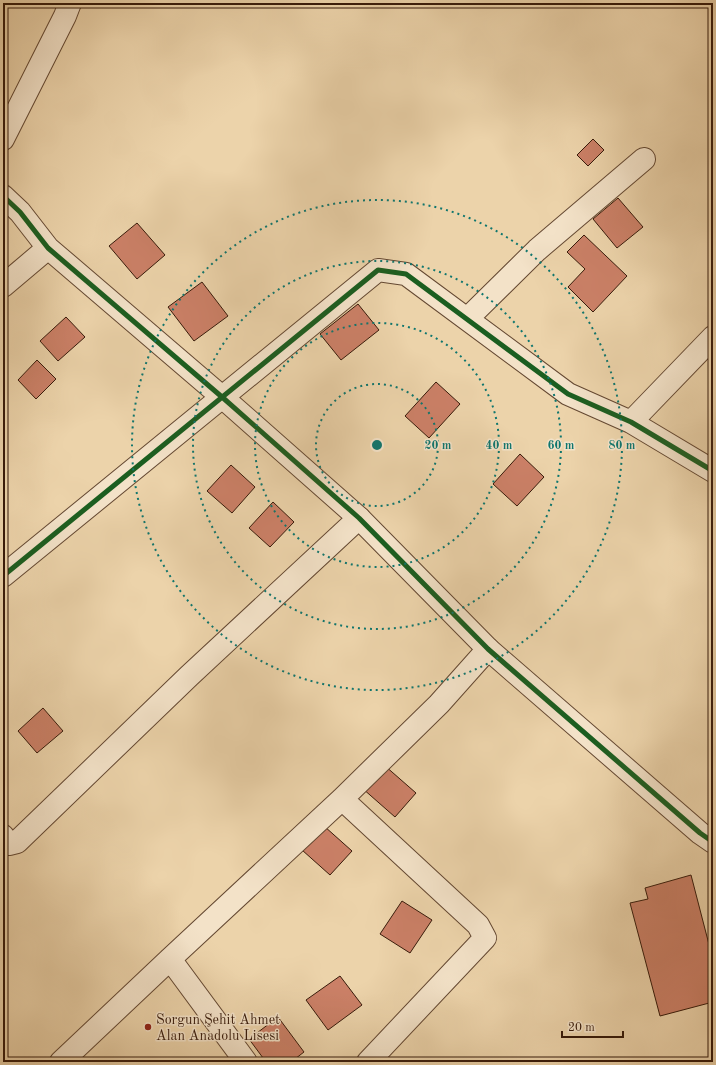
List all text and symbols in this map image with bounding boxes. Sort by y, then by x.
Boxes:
centre of rings [370,438,384,452]
text: 20 m [425,440,452,452]
text: 40 m [486,440,513,452]
text: 60 m [548,440,575,452]
text: 80 m [609,440,636,452]
place label: Sorgun Şehit Ahmet Alan Anadolu Lisesi [156,1013,280,1043]
scale bar [562,1013,623,1039]
marker: Sorgun Şehit Ahmet Alan Anadolu Lisesi [143,1022,153,1032]
text: 20 m [568,1022,595,1034]

